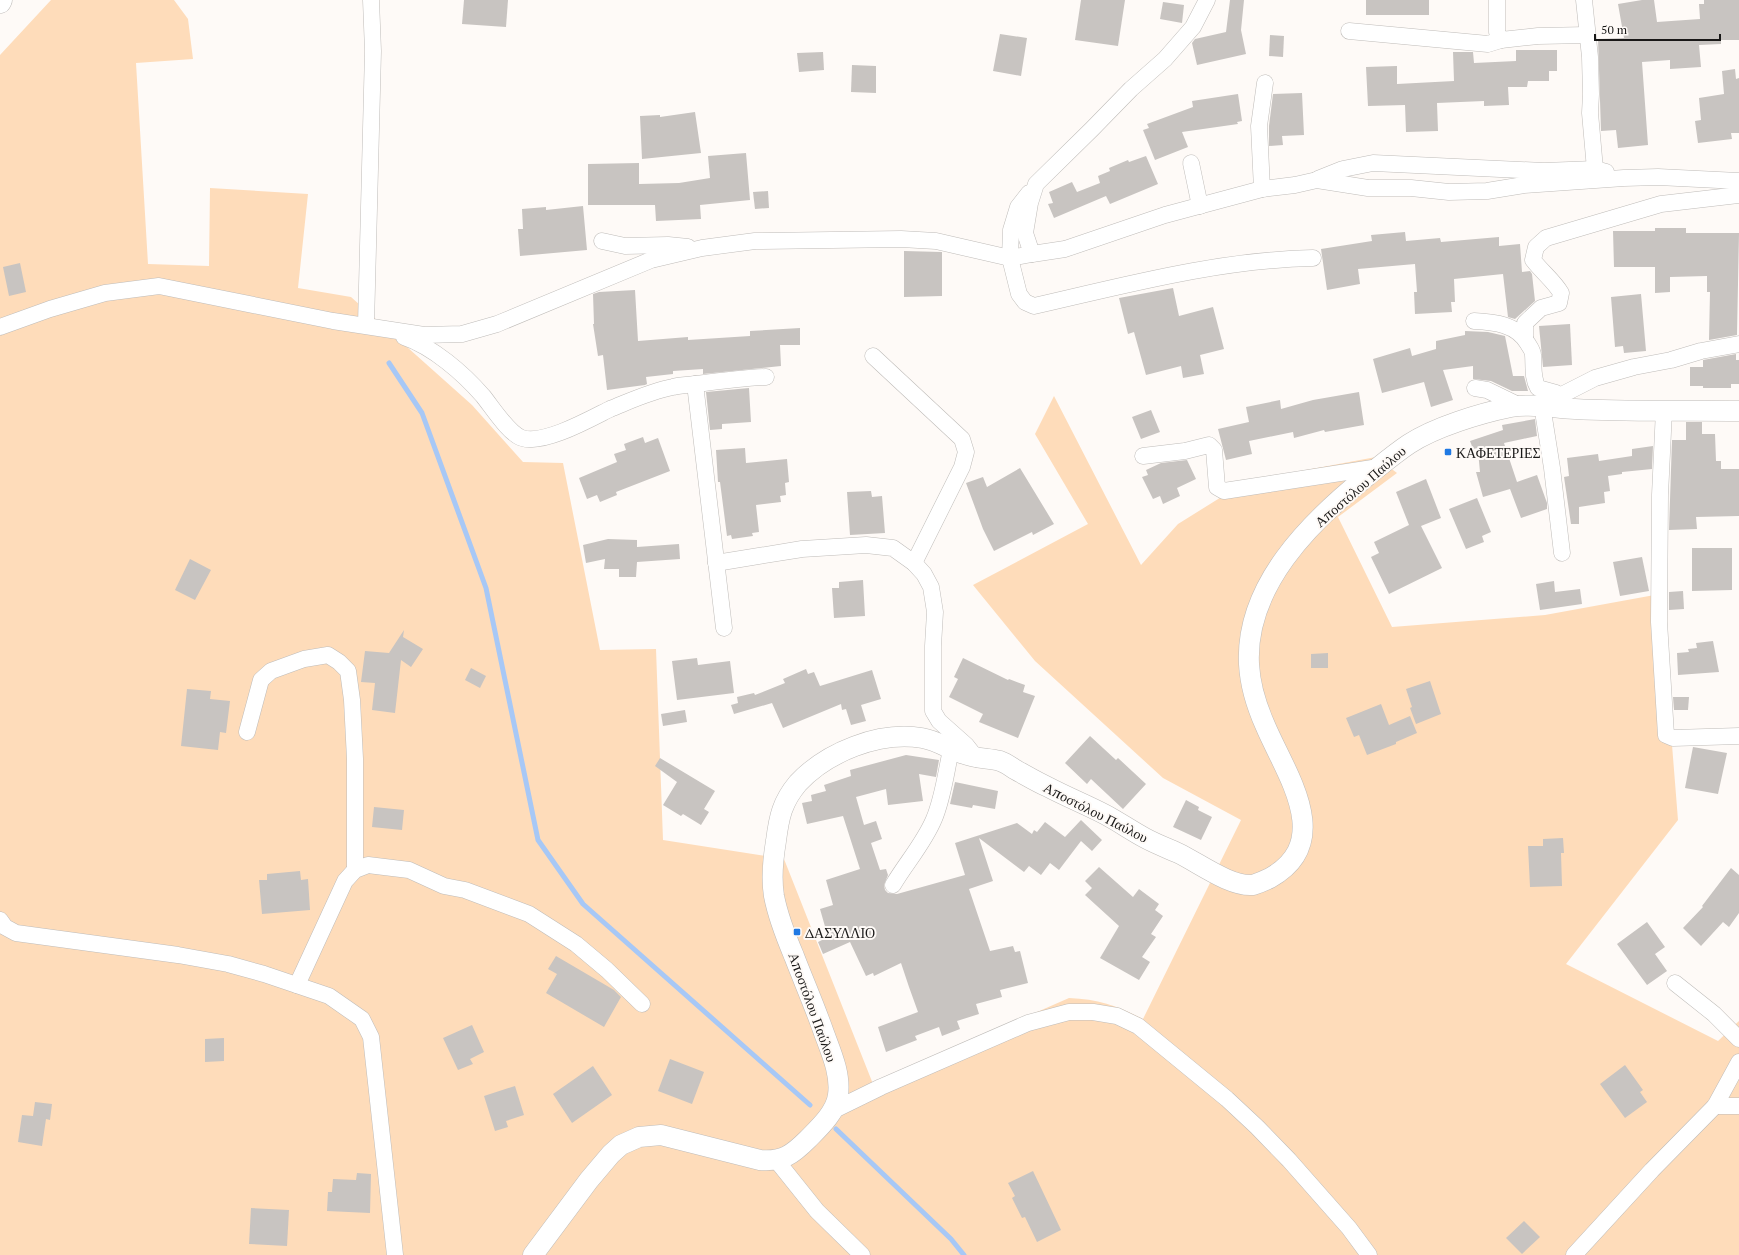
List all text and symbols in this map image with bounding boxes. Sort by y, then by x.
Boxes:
scale bar [1595,16,1720,42]
text: 50 m [1601,22,1628,37]
street label: Αποστόλου Παύλου [1310,441,1410,531]
place label: ΚΑΦΕΤΕΡΙΕΣ [1456,443,1541,462]
marker: ΚΑΦΕΤΕΡΙΕΣ [1443,447,1453,457]
street label: Αποστόλου Παύλου [1040,777,1152,847]
place label: ΔΑΣΥΛΛΙΟ [805,923,875,942]
marker: ΔΑΣΥΛΛΙΟ [792,927,802,937]
street label: Αποστόλου Παύλου [784,950,842,1064]

